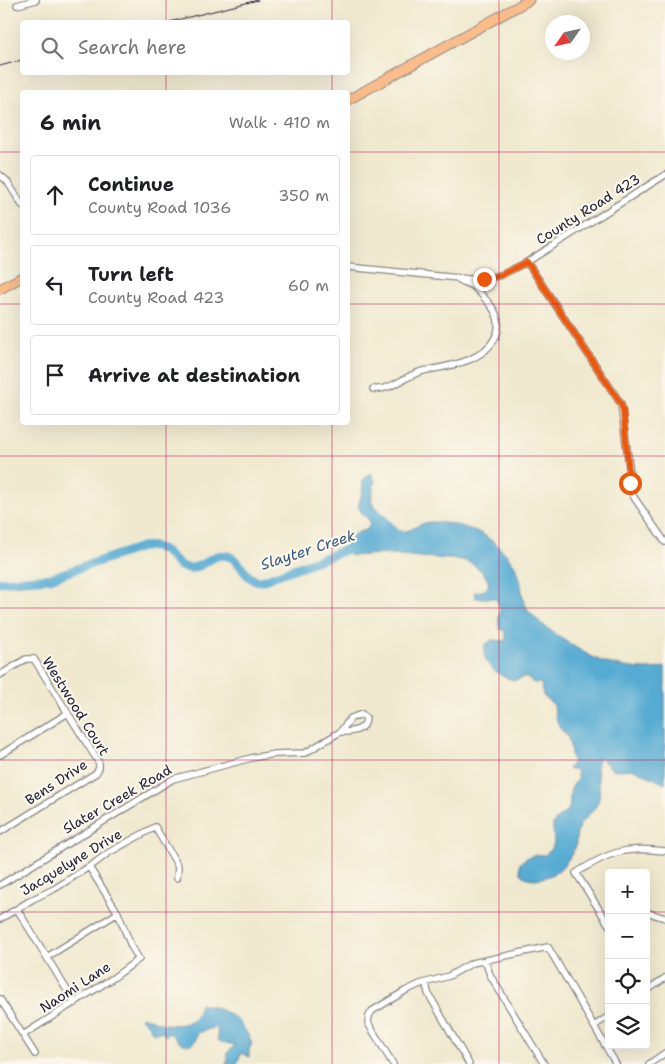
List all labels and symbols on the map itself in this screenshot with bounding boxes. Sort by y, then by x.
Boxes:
north arrow [545,15,590,60]
street label: County Road 423 [533,170,643,248]
route end [473,268,496,291]
route start [619,472,642,495]
water label: Slayter Creek [258,525,358,575]
street label: Westwood Court [38,653,114,759]
street label: Bens Drive [22,755,91,809]
street label: Slater Creek Road [59,760,175,837]
street label: Jacquelyne Drive [17,825,125,899]
street label: Naomi Lane [36,957,114,1017]

